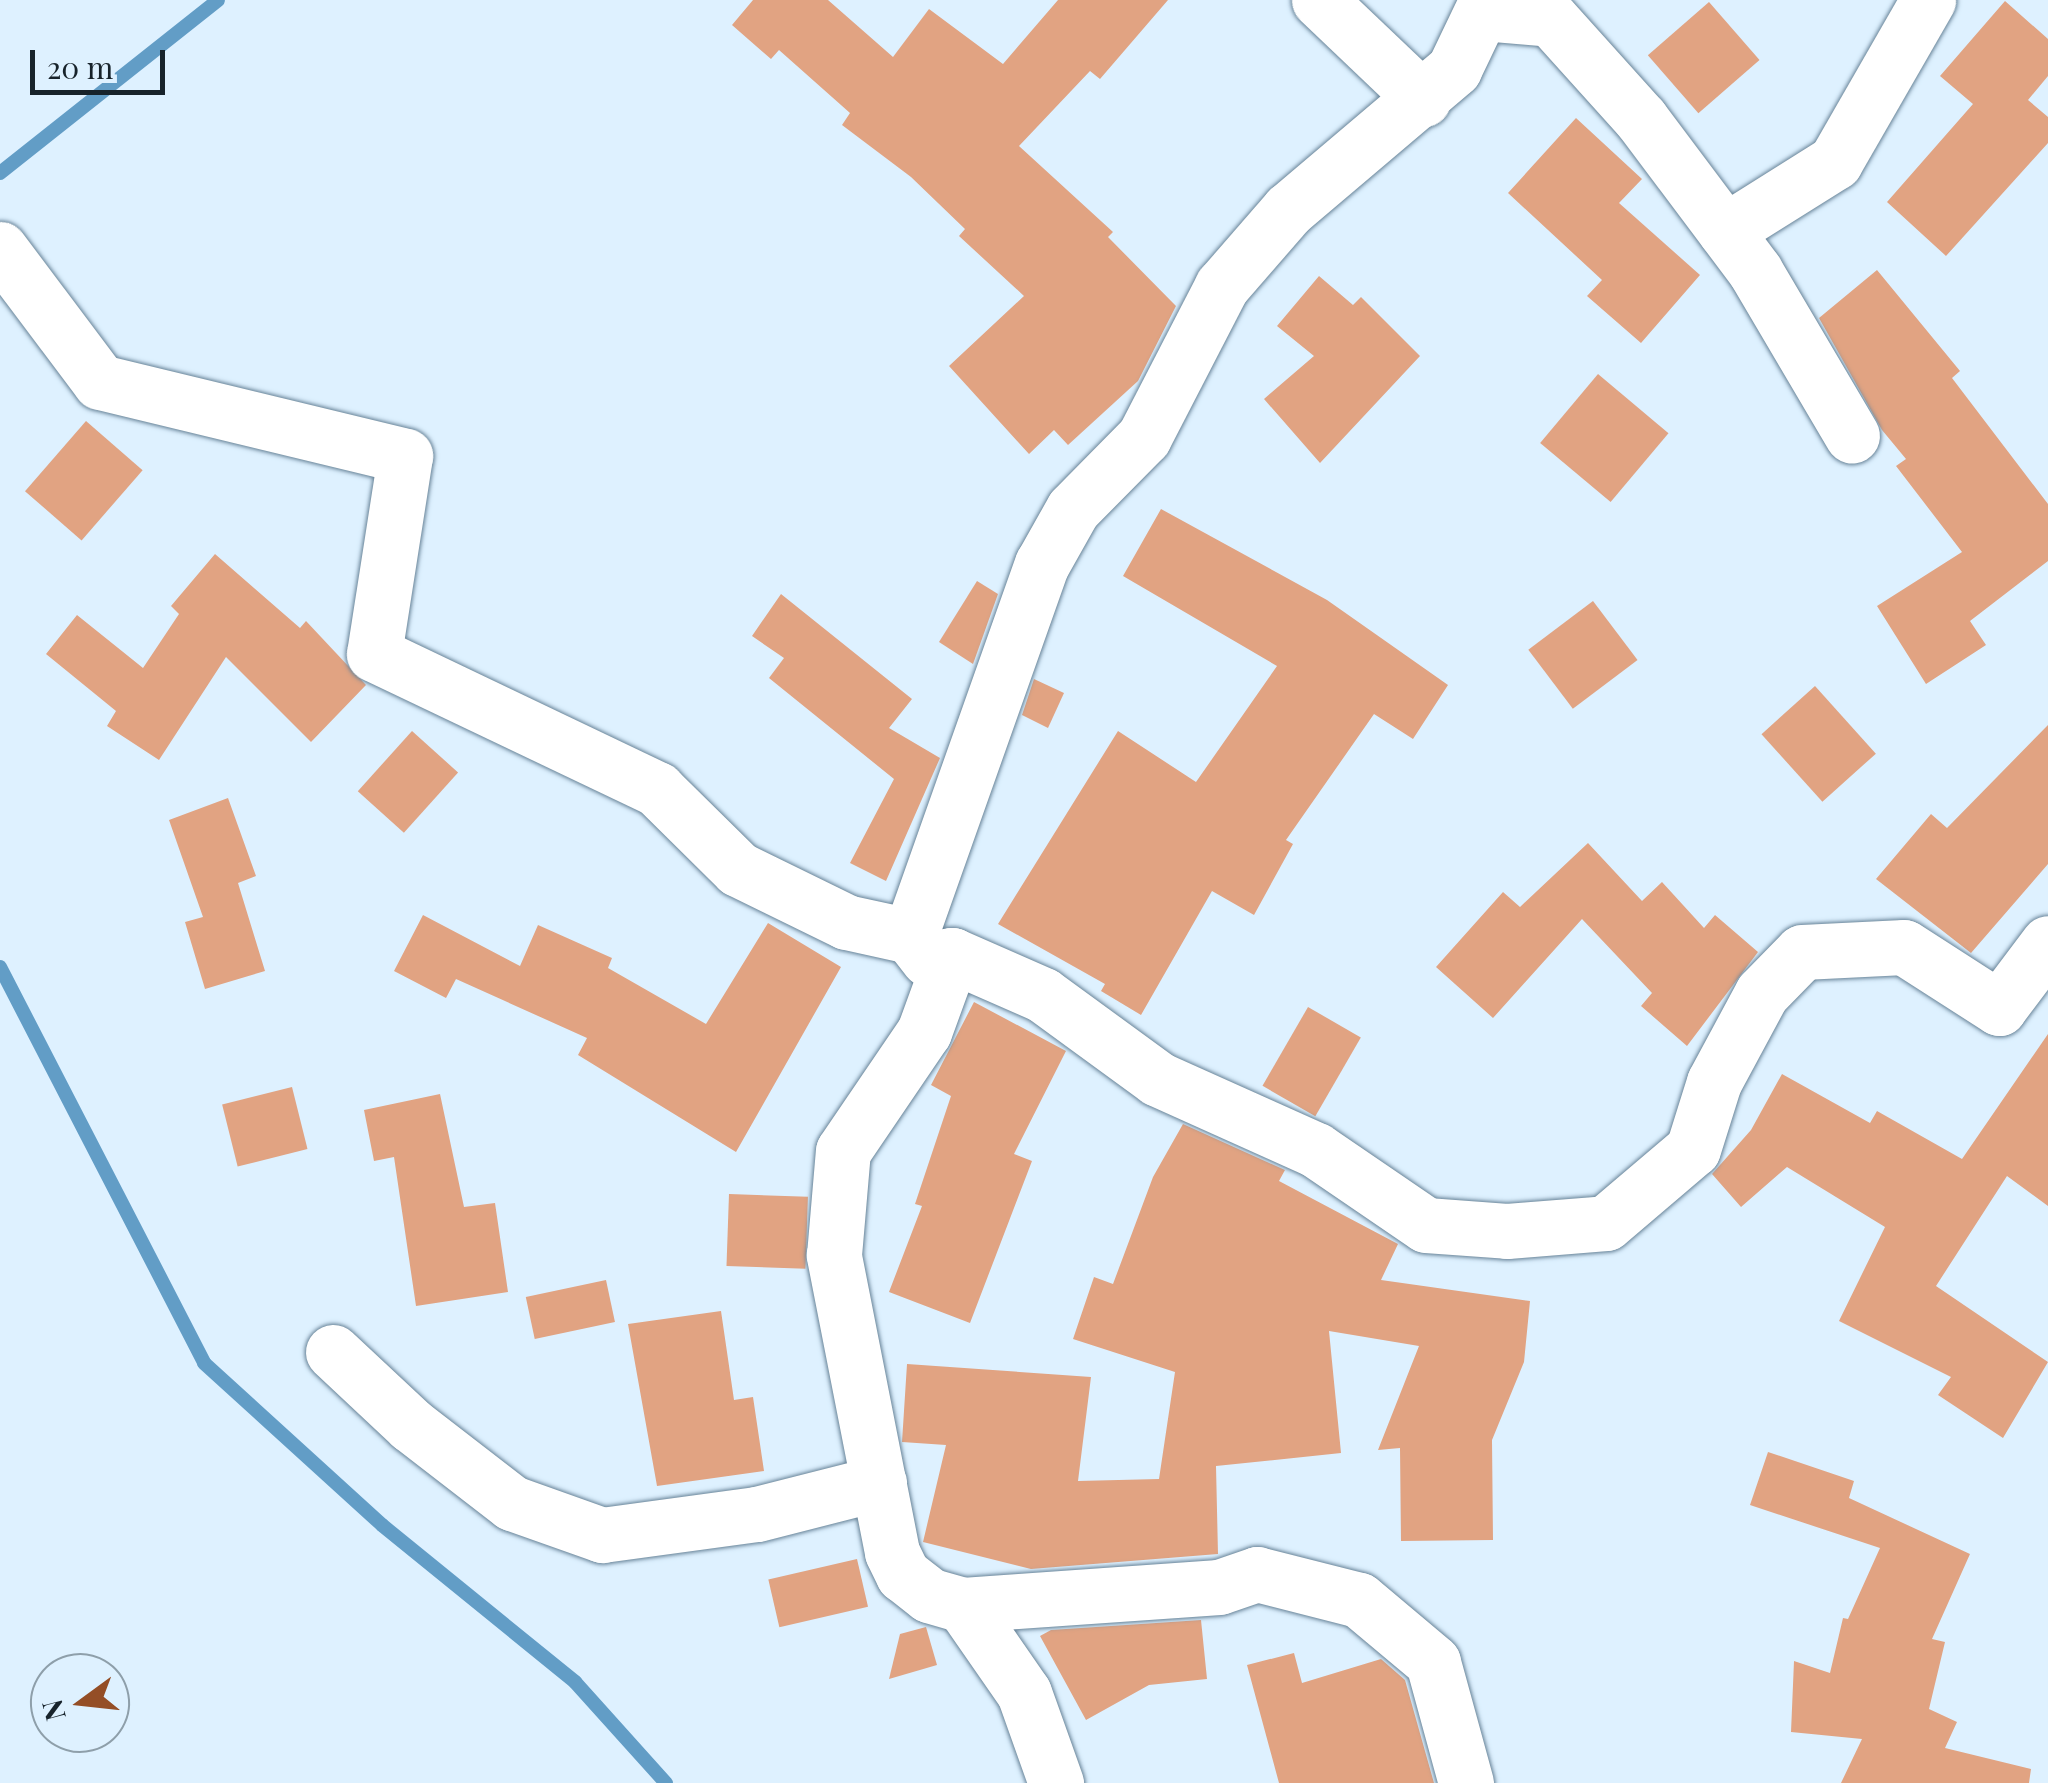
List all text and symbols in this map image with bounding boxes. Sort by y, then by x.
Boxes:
scale bar [35,30,170,92]
text: 20 m [47,47,113,87]
north arrow [30,1653,130,1753]
text: N [32,1696,73,1725]

